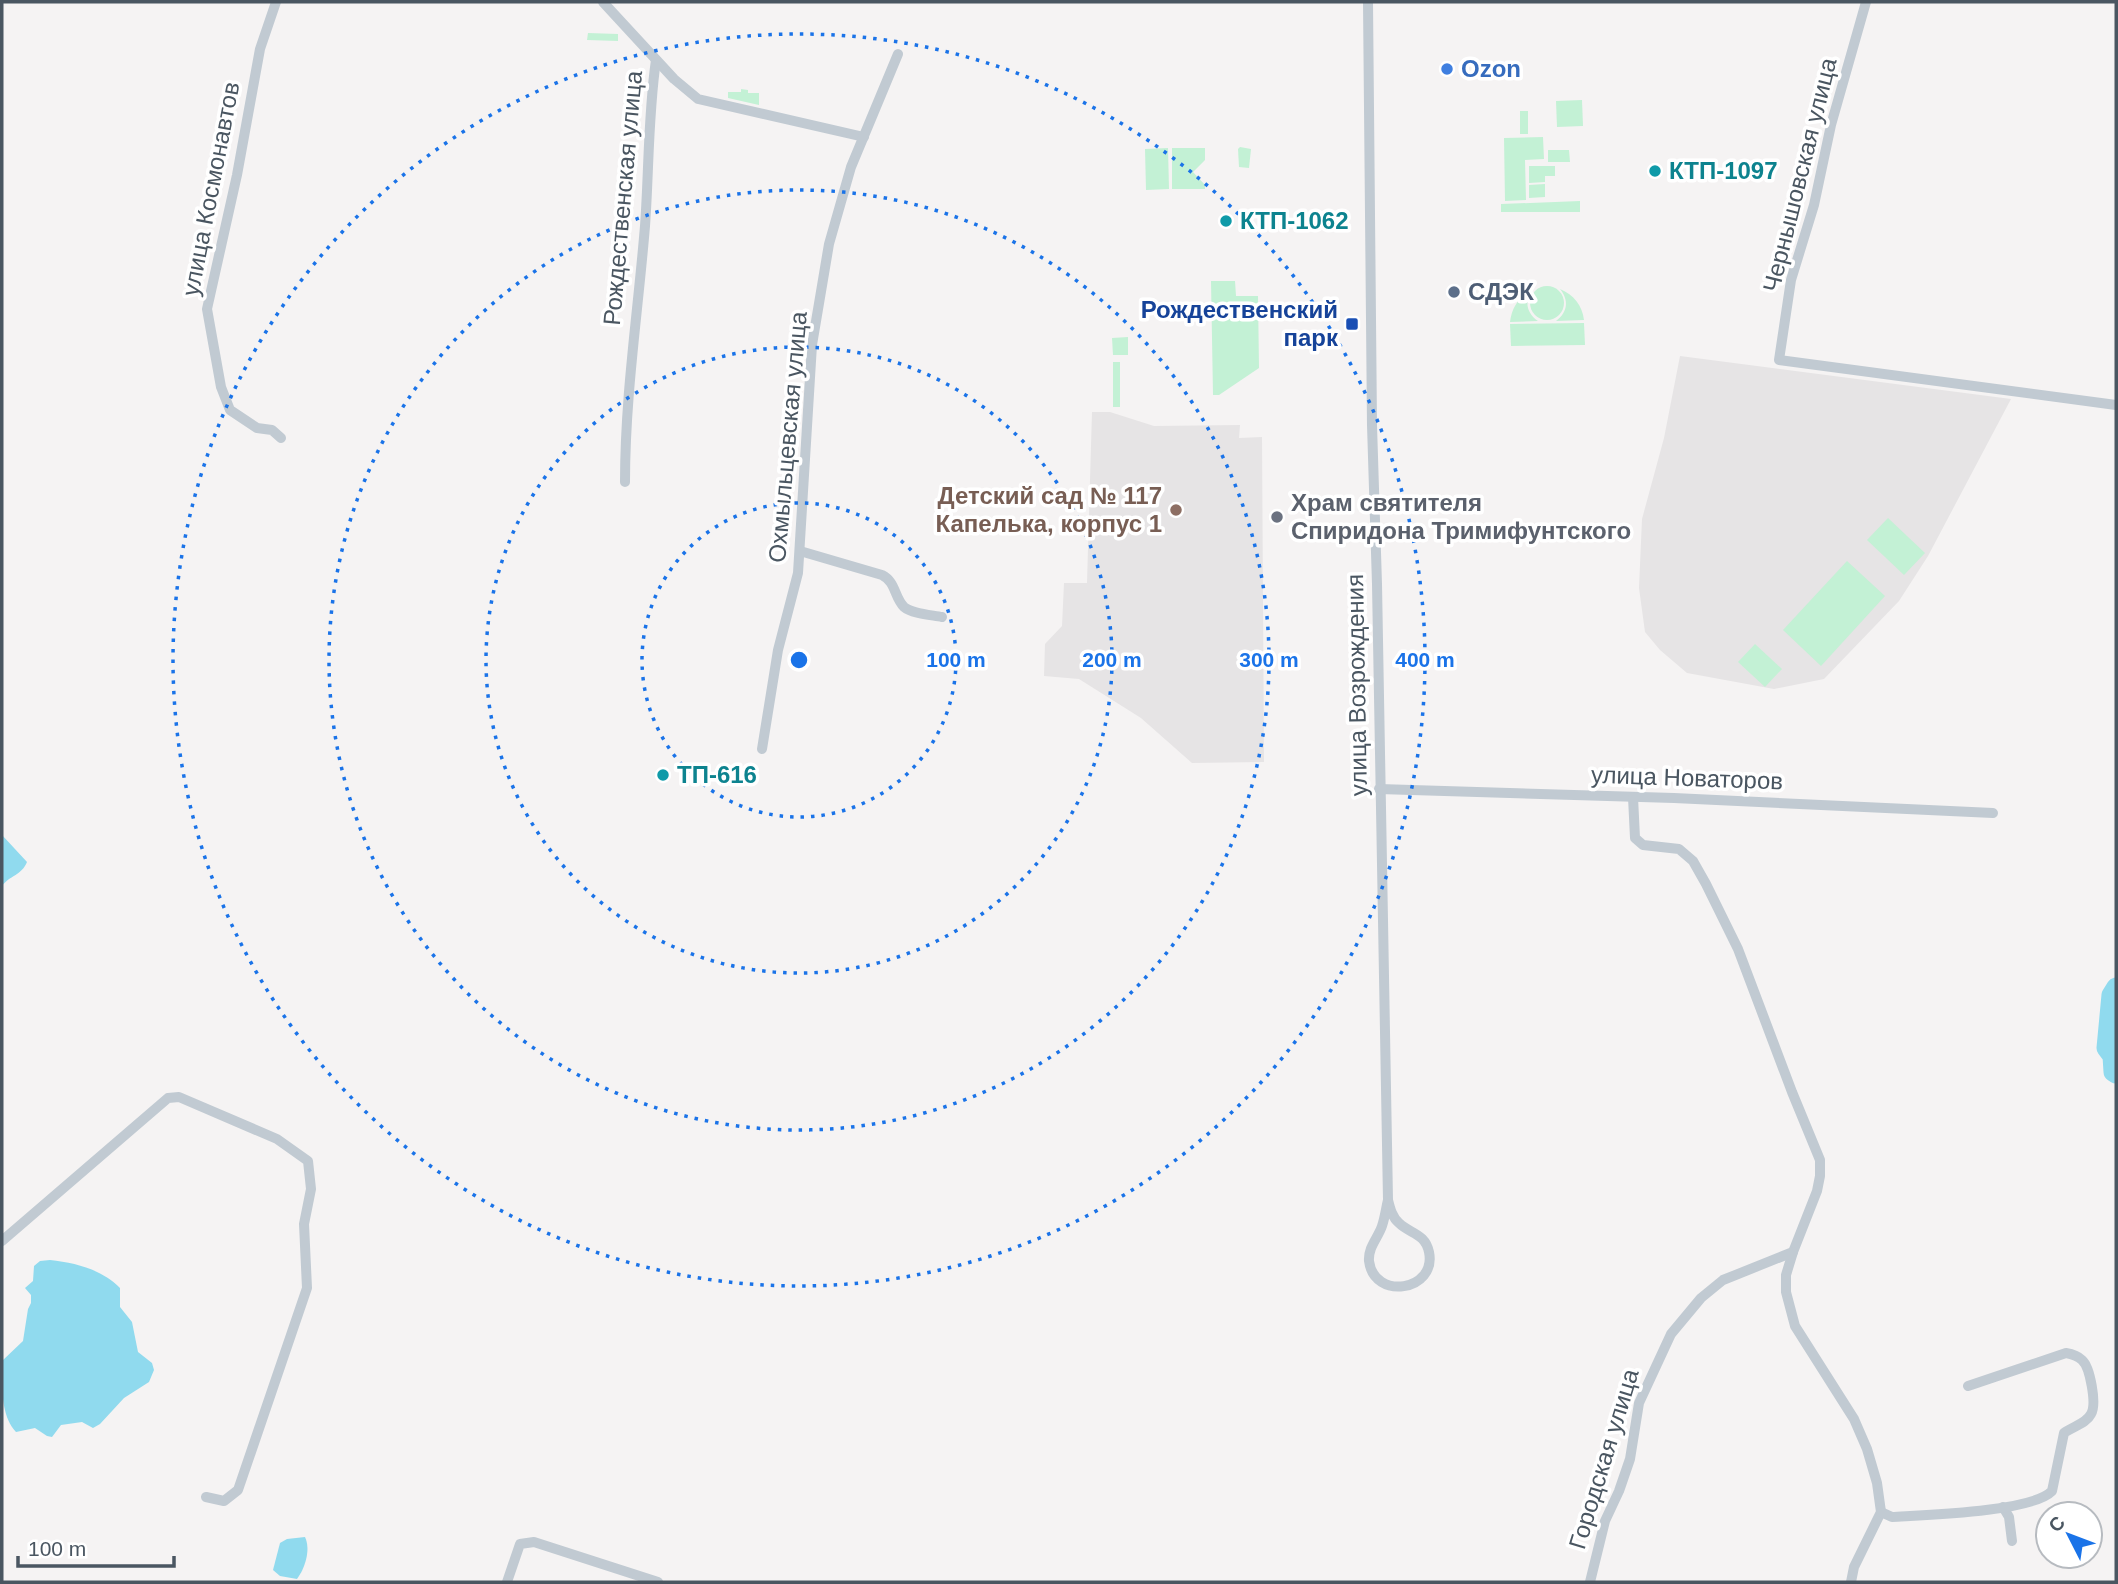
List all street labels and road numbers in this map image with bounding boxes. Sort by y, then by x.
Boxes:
street label: Чернышовская улица [1757,54,1842,295]
street label: Рождественская улица [598,69,647,326]
street label: улица Космонавтов [177,80,245,298]
street label: Охмыльцевская улица [763,310,812,564]
street label: улица Возрождения [1341,574,1372,796]
street label: улица Новаторов [1591,761,1784,794]
street label: Городская улица [1563,1365,1644,1552]

